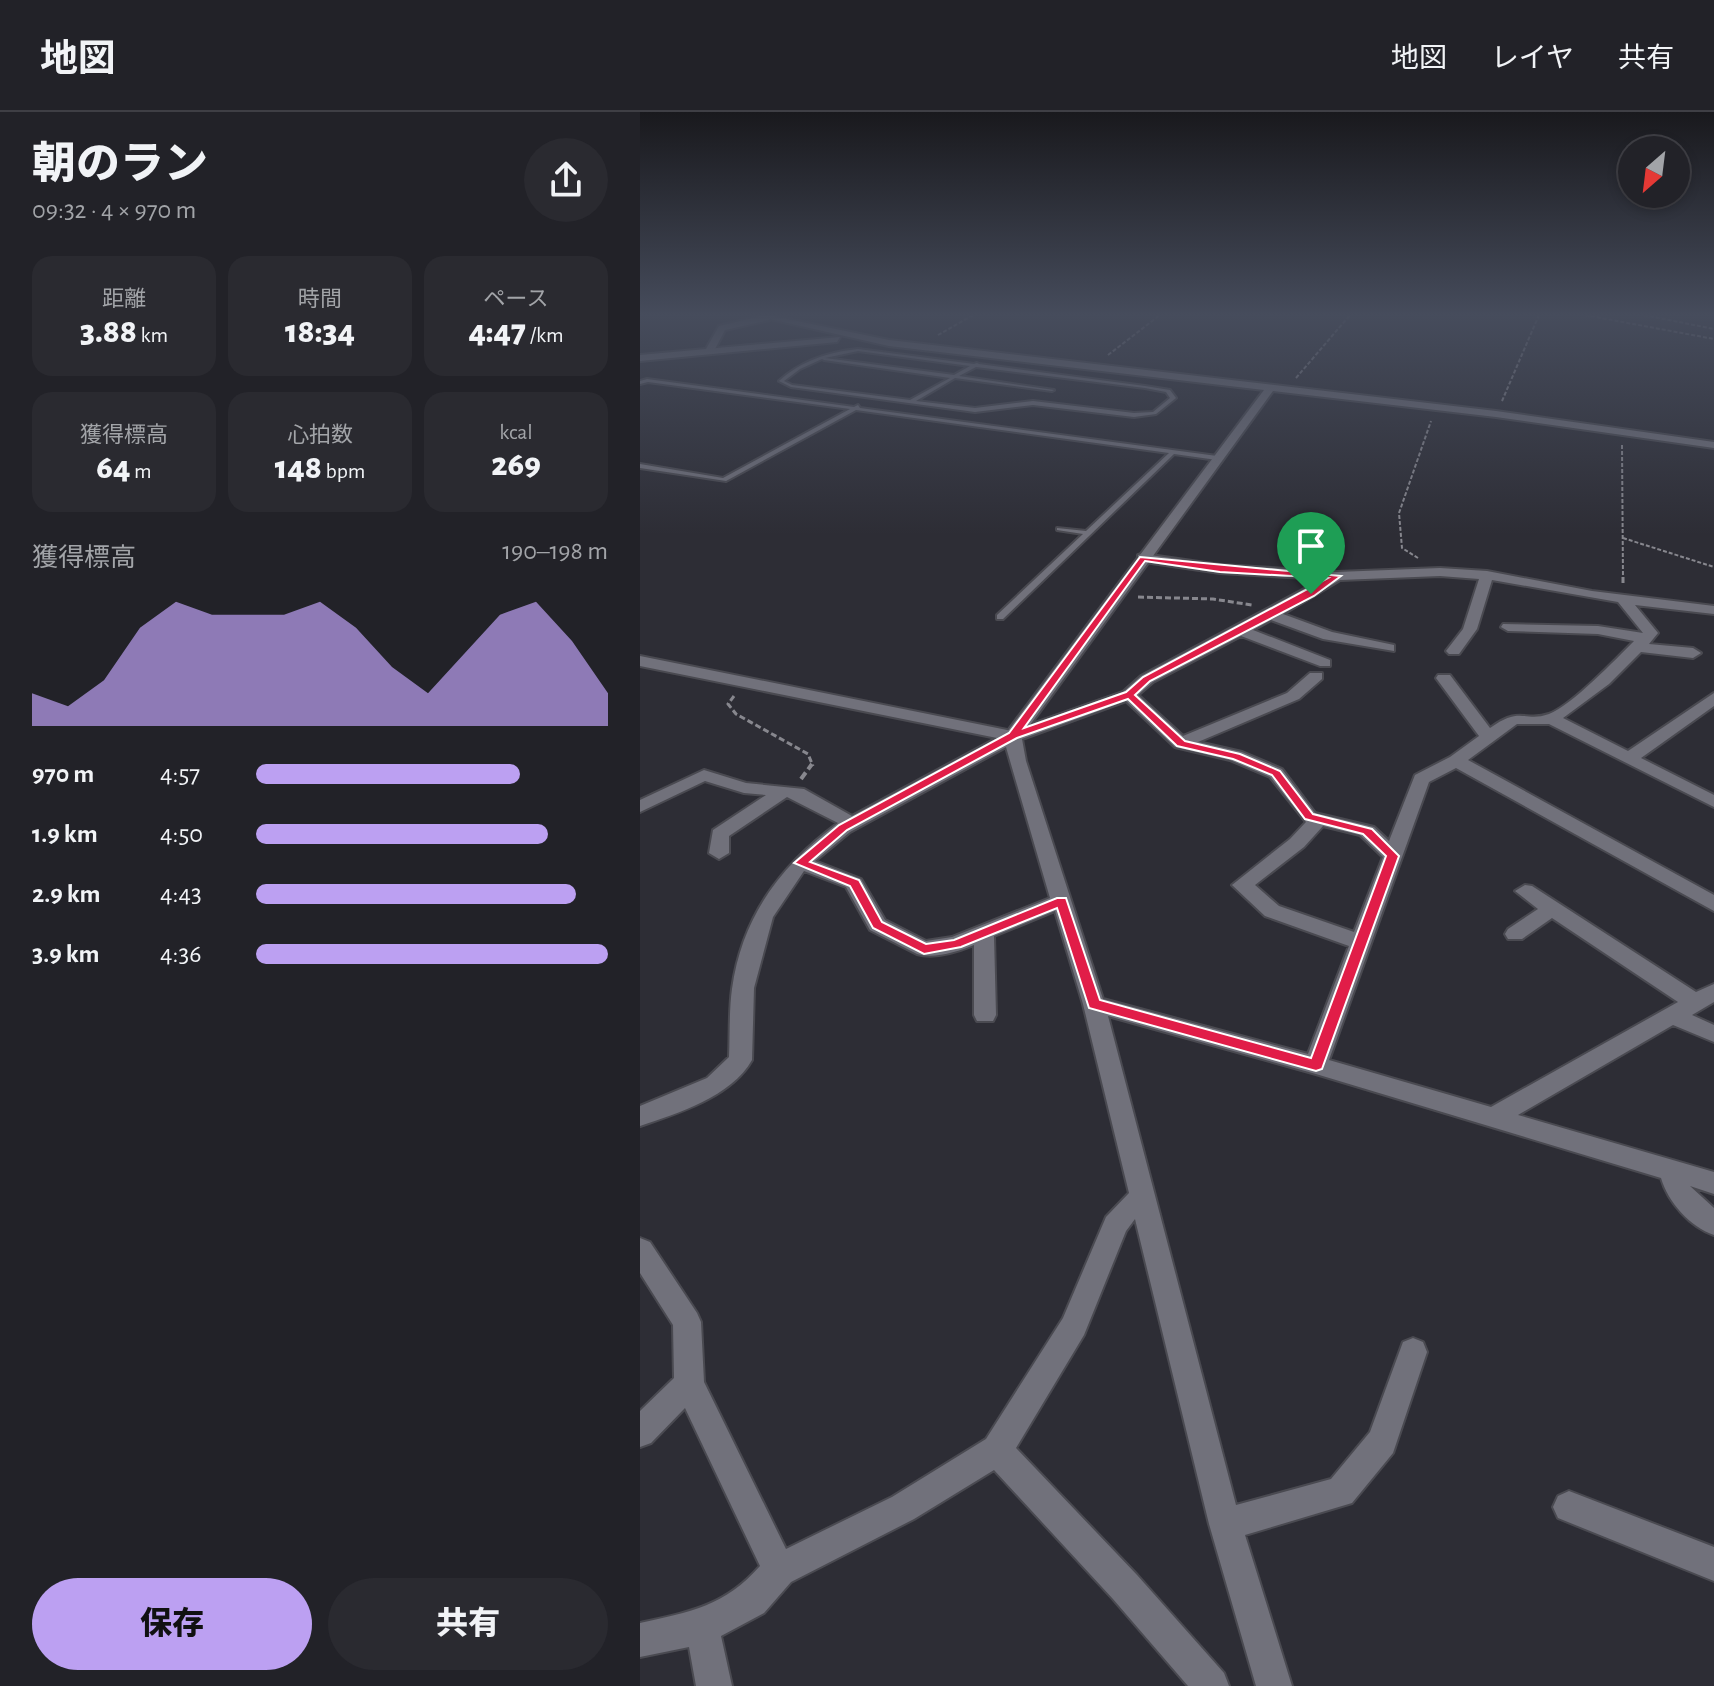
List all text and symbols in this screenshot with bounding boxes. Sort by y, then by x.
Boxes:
text: 地図 [40,41,116,79]
text: 地図 [1391,45,1447,73]
text: レイヤ [1491,45,1574,73]
text: 共有 [1618,45,1674,73]
north arrow [1618,136,1690,208]
map controls [1618,136,1690,208]
button: share [524,138,608,222]
text: 朝のラン [32,143,208,187]
text: 09:32 · 4 × 970 m [32,197,196,223]
text: 距離 [102,288,146,310]
text: 時間 [298,288,342,310]
text: ペース [484,288,548,310]
text: 3.88 [80,315,137,349]
text: 18:34 [285,315,355,349]
text: 4:47 [468,315,526,349]
text: km [137,324,168,346]
text: /km [526,324,564,346]
text: kcal [499,421,533,443]
text: 獲得標高 [80,424,168,446]
text: 心拍数 [287,424,353,446]
text: 269 [491,448,541,482]
text: 64 [96,451,130,485]
text: 148 [275,451,322,485]
text: m [130,460,152,482]
text: bpm [322,460,365,482]
pin [1277,512,1345,594]
icon: arrive [1289,524,1333,568]
text: 190–198 m [502,538,608,564]
text: 獲得標高 [32,545,136,571]
text: 970 m [32,761,94,787]
text: 4:57 [160,761,200,787]
text: 1.9 km [32,821,98,847]
text: 4:50 [160,821,203,847]
text: 2.9 km [32,881,101,907]
text: 4:43 [160,881,202,907]
text: 3.9 km [32,941,100,967]
text: 4:36 [160,941,201,967]
button: 保存 [32,1578,312,1670]
button: 共有 [328,1578,608,1670]

